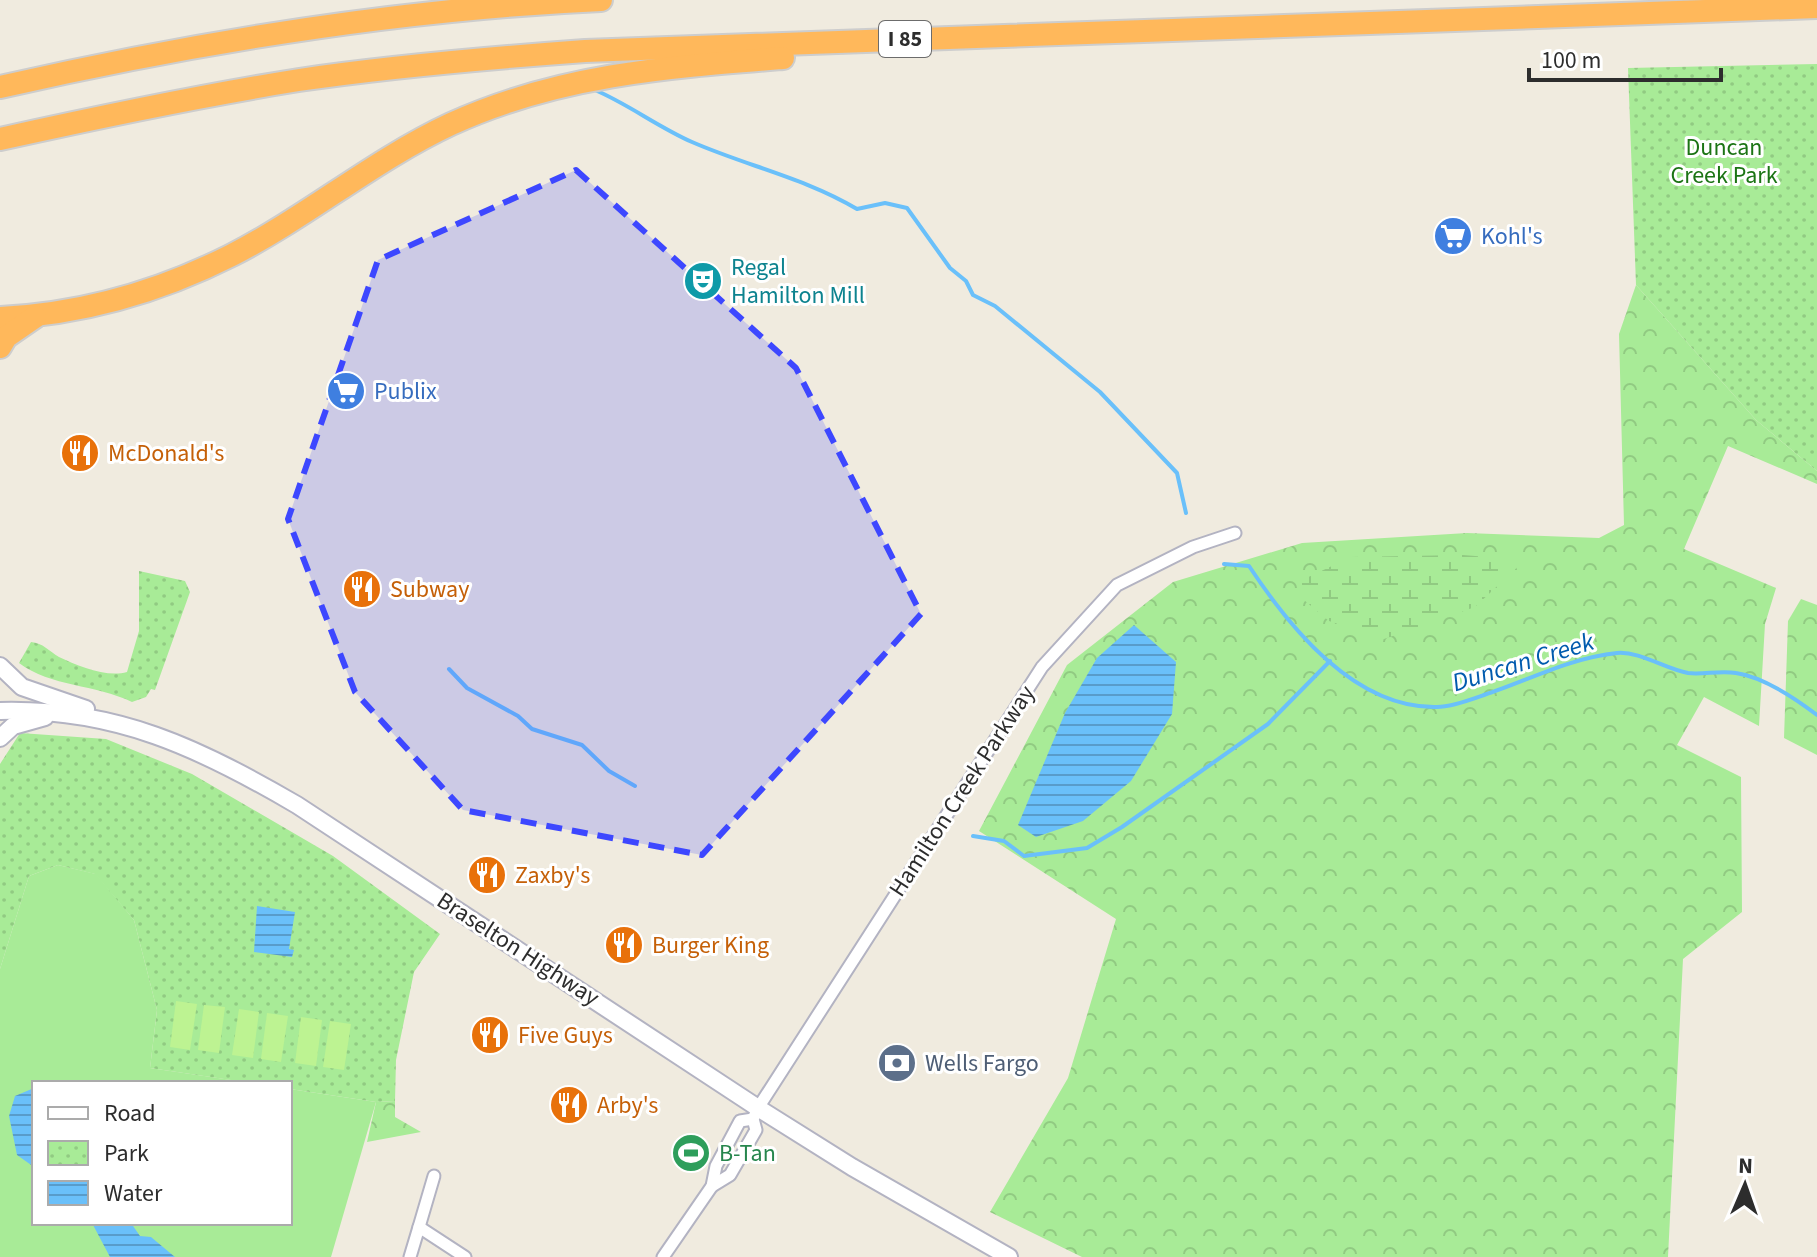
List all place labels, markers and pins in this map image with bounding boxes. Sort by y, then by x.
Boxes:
supermarket icon: Kohl's [1432,215,1474,257]
place label: Kohl's [1481,219,1542,254]
place label: Regal Hamilton Mill [731,250,865,313]
theatre icon: Regal Hamilton Mill [682,260,724,302]
supermarket icon: Publix [325,370,367,412]
place label: Publix [374,374,437,409]
restaurant icon: McDonald's [59,432,101,474]
place label: McDonald's [108,436,224,471]
restaurant icon: Subway [341,568,383,610]
place label: Subway [390,572,469,607]
restaurant icon: Zaxby's [466,854,508,896]
place label: Zaxby's [515,858,590,893]
restaurant icon: Burger King [603,924,645,966]
place label: Burger King [652,928,769,963]
restaurant icon: Five Guys [469,1014,511,1056]
place label: Five Guys [518,1018,613,1053]
bank icon: Wells Fargo [876,1042,918,1084]
place label: Wells Fargo [925,1046,1039,1081]
restaurant icon: Arby's [548,1084,590,1126]
place label: Arby's [597,1088,658,1123]
sports icon: B-Tan [670,1132,712,1174]
place label: B-Tan [719,1136,776,1171]

